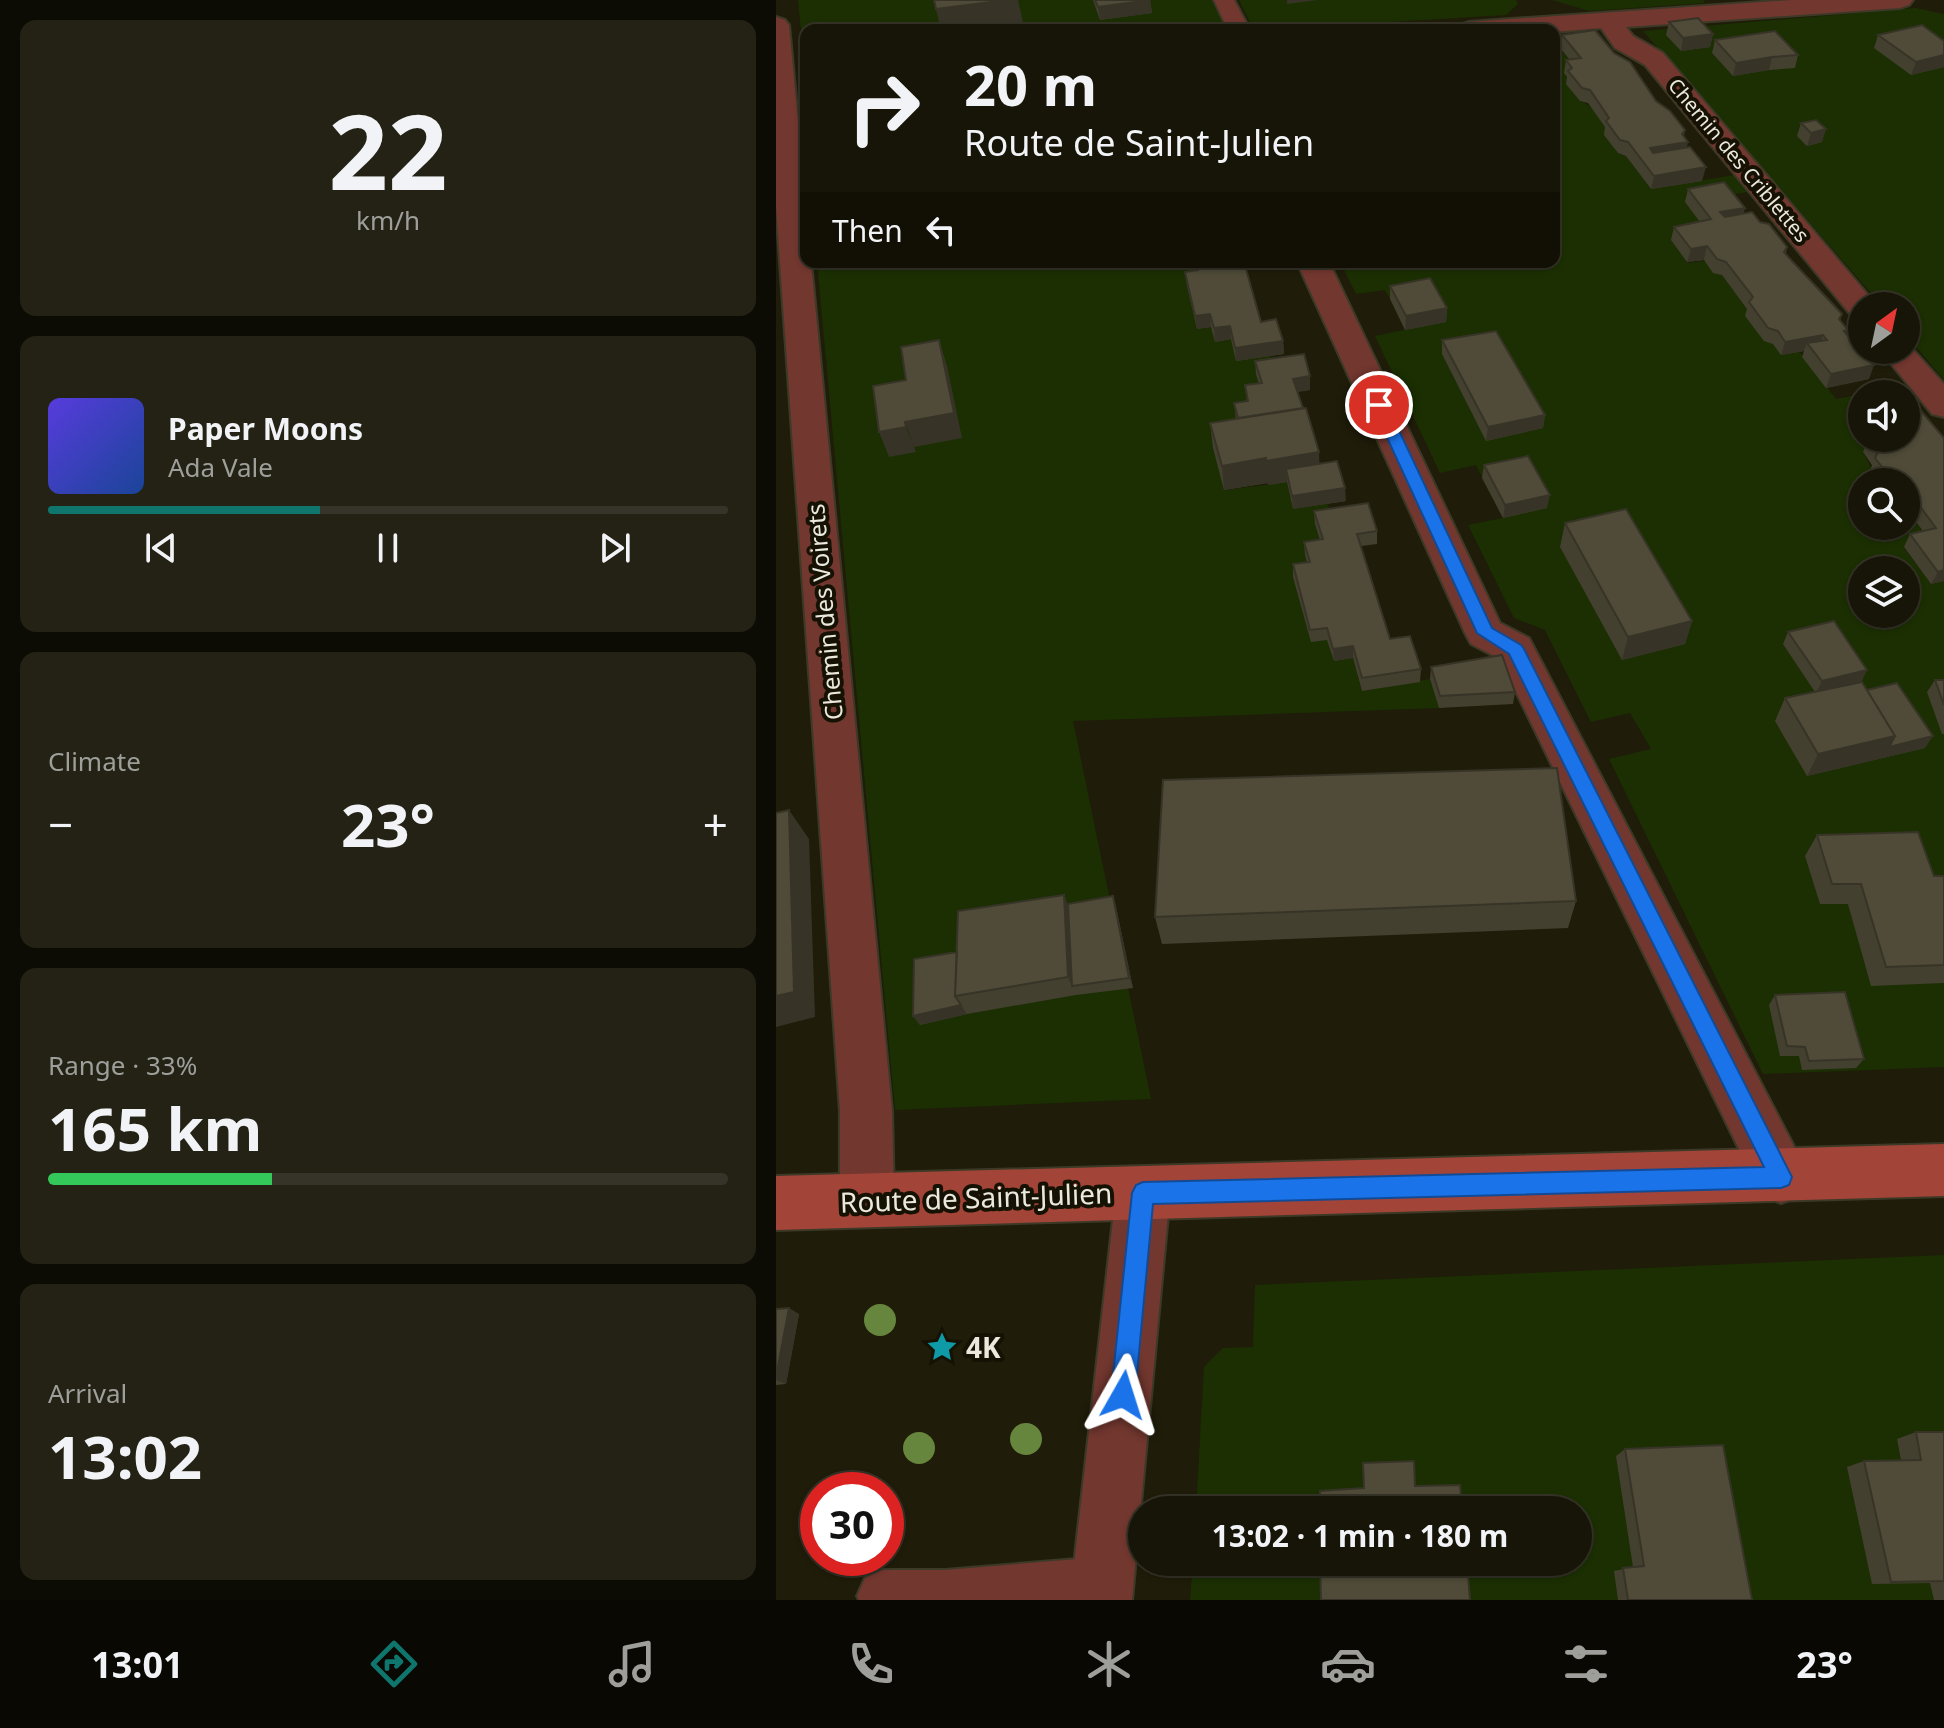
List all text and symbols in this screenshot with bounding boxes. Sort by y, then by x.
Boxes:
text: 20 m [964,46,1097,122]
icon: right [832,56,936,160]
street label: Chemin des Criblettes [1662,72,1816,248]
text: 22 [329,79,447,220]
text: Route de Saint-Julien [964,118,1314,167]
text: km/h [356,202,420,238]
icon: left [919,208,963,252]
text: Then [832,210,903,251]
north arrow [1848,292,1920,364]
map controls [1848,292,1920,628]
pin [1345,371,1413,439]
button: sound [1848,380,1920,452]
icon: arrive [1357,383,1401,427]
text: Paper Moons [168,408,363,449]
text: Ada Vale [168,449,273,485]
button: search [1848,468,1920,540]
street label: Chemin des Voirets [798,502,850,722]
icon: previous [139,526,183,570]
icon: pause [366,526,410,570]
icon: next [593,526,637,570]
button: layers [1848,556,1920,628]
text: Climate [48,743,141,779]
text: 23° [341,783,435,865]
text: − [48,794,73,854]
text: + [703,794,728,854]
text: Range · 33% [48,1047,197,1083]
text: 165 km [48,1087,262,1169]
street label: Route de Saint-Julien [839,1173,1113,1221]
place label: 4K [966,1328,1001,1366]
place icon: 4K [925,1330,959,1364]
position arrow [1081,1353,1165,1437]
text: Arrival [48,1375,127,1411]
text: 13:02 [48,1415,202,1497]
speed limit sign: 30 [800,1472,904,1576]
text: 13:02 · 1 min · 180 m [1212,1515,1508,1556]
icon: directions [366,1636,422,1692]
icon: music [604,1636,660,1692]
icon: phone [843,1636,899,1692]
icon: climate [1081,1636,1137,1692]
icon: car [1320,1636,1376,1692]
icon: filters [1558,1636,1614,1692]
text: 13:01 [91,1640,184,1689]
text: 23° [1796,1640,1853,1689]

